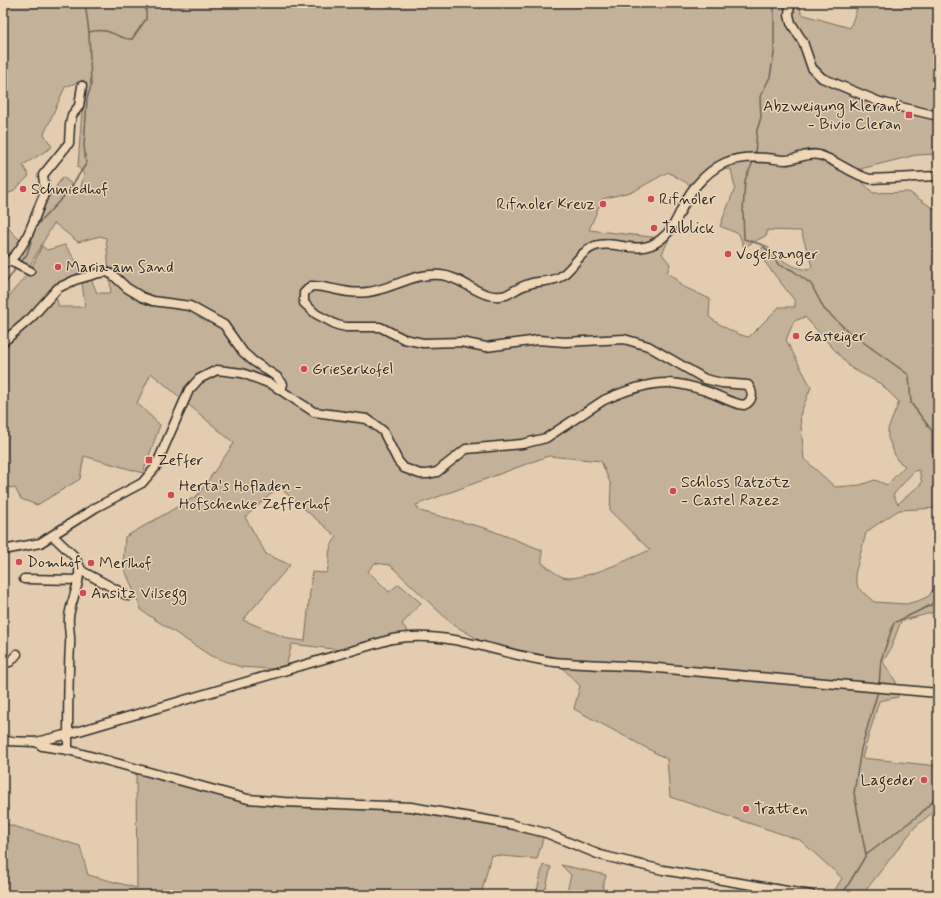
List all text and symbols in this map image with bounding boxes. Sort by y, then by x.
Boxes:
place label: Abzweigung Klerant - Bivio Cleran [763,96,901,135]
marker: Abzweigung Klerant - Bivio Cleran [904,110,914,120]
place label: Schmiedhof [31,179,108,200]
marker: Schmiedhof [18,184,28,194]
place label: Rifnoler [659,189,716,210]
place label: Rifnoler Kreuz [496,194,595,215]
marker: Rifnoler [646,194,656,204]
marker: Rifnoler Kreuz [598,199,608,209]
place label: Talblick [662,218,715,239]
marker: Talblick [649,223,659,233]
place label: Vogelsanger [736,244,819,266]
marker: Vogelsanger [723,249,733,259]
place label: Maria am Sand [66,257,174,278]
marker: Maria am Sand [53,262,63,272]
place label: Gasteiger [804,326,866,347]
marker: Gasteiger [791,331,801,341]
place label: Grieserkofel [312,359,393,380]
marker: Grieserkofel [299,364,309,374]
place label: Zeffer [157,450,204,471]
marker: Zeffer [144,455,154,465]
place label: Schloss Ratzötz - Castel Razez [681,472,790,511]
place label: Herta's Hofladen - Hofschenke Zefferhof [179,476,330,515]
marker: Schloss Ratzötz - Castel Razez [668,486,678,496]
marker: Herta's Hofladen - Hofschenke Zefferhof [166,490,176,500]
place label: Domhof [27,552,81,573]
place label: Merlhof [99,553,152,574]
marker: Domhof [14,557,24,567]
marker: Merlhof [86,558,96,568]
place label: Ansitz Vilsegg [91,583,187,605]
marker: Ansitz Vilsegg [78,588,88,598]
place label: Lageder [861,770,916,792]
marker: Lageder [919,775,929,785]
place label: Tratten [754,799,808,820]
marker: Tratten [741,804,751,814]

